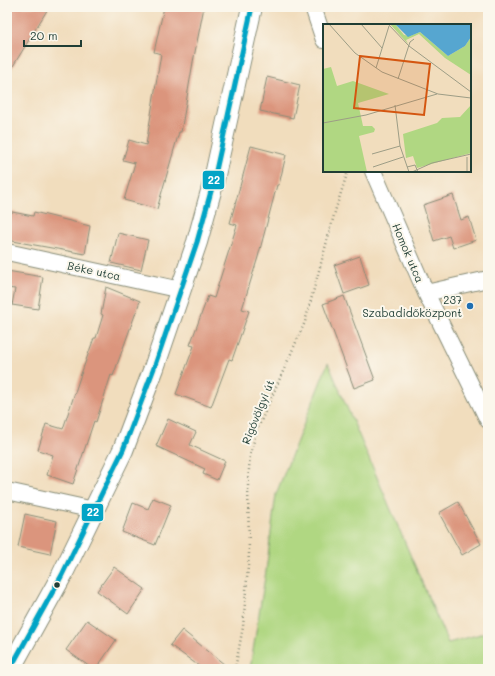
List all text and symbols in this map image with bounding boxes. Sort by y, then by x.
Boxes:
scale bar [24,22,81,48]
inset map [323,24,471,172]
text: 20 m [30,27,58,43]
line badge: 22 [202,170,225,190]
text: 22 [208,172,220,187]
street label: Homok utca [389,221,428,285]
street label: Béke utca [66,258,122,283]
place label: 237 Szabadidőközpont [362,292,462,320]
marker: 237 Szabadidőközpont [465,301,475,311]
street label: Rigóvölgyi út [238,377,277,446]
line badge: 22 [81,503,104,522]
text: 22 [87,504,99,519]
unlabelled marker [52,580,62,590]

